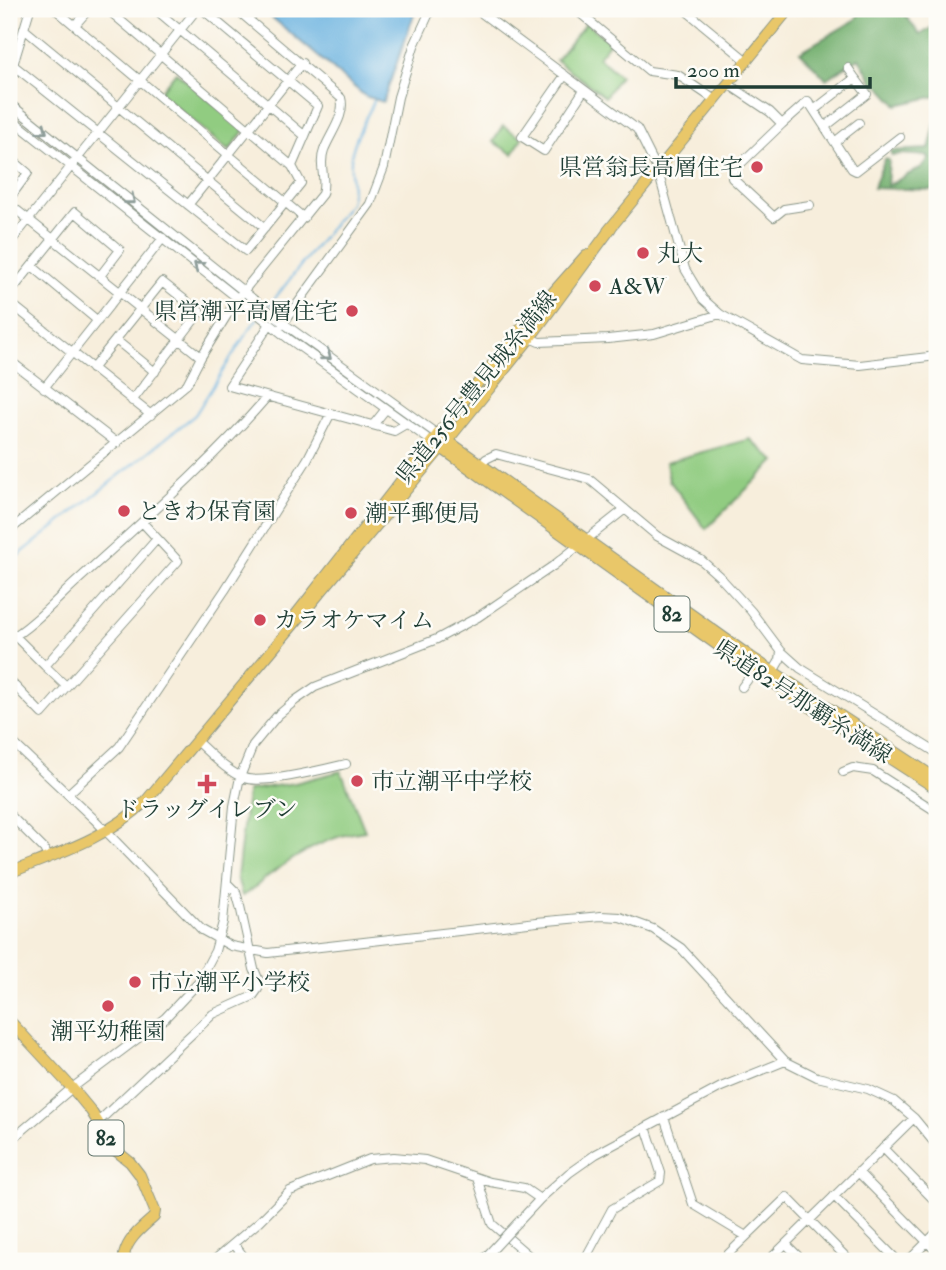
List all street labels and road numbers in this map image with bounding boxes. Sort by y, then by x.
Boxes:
street label: 県道256号豊見城糸満線 [390,285,563,490]
road number: 82 [654,596,690,632]
street label: 県道82号那覇糸満線 [708,633,897,770]
road number: 82 [88,1120,124,1156]

